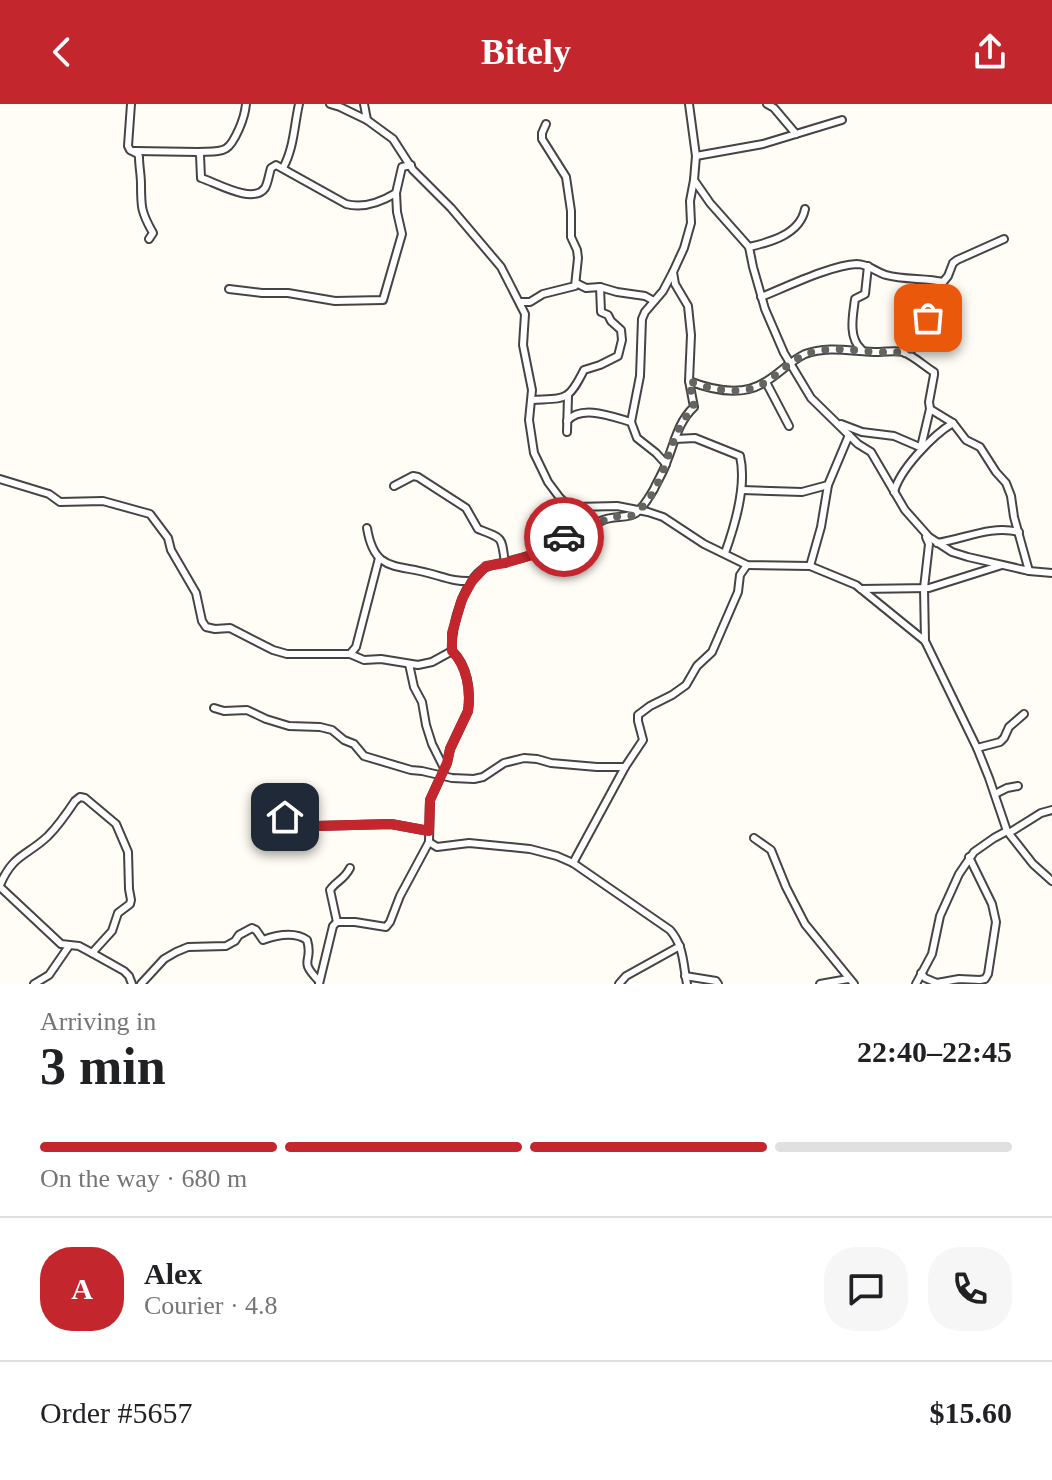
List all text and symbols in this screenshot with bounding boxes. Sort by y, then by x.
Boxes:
icon: back [40,30,84,74]
icon: share [968,30,1012,74]
text: Bitely [481,32,571,72]
pin [894,284,962,352]
icon: bag [906,296,950,340]
courier [524,497,604,577]
icon: car [542,515,586,559]
pin [251,783,319,851]
icon: home [263,795,307,839]
text: Arriving in [40,1007,156,1036]
text: 22:40–22:45 [857,1035,1012,1068]
text: 3 min [40,1038,166,1095]
text: On the way · 680 m [40,1164,247,1193]
button: chat [824,1247,908,1331]
button: phone [928,1247,1012,1331]
text: Alex [144,1257,202,1290]
text: A [71,1272,93,1305]
text: Courier · 4.8 [144,1291,278,1320]
text: Order #5657 [40,1396,192,1429]
text: $15.60 [930,1396,1012,1429]

